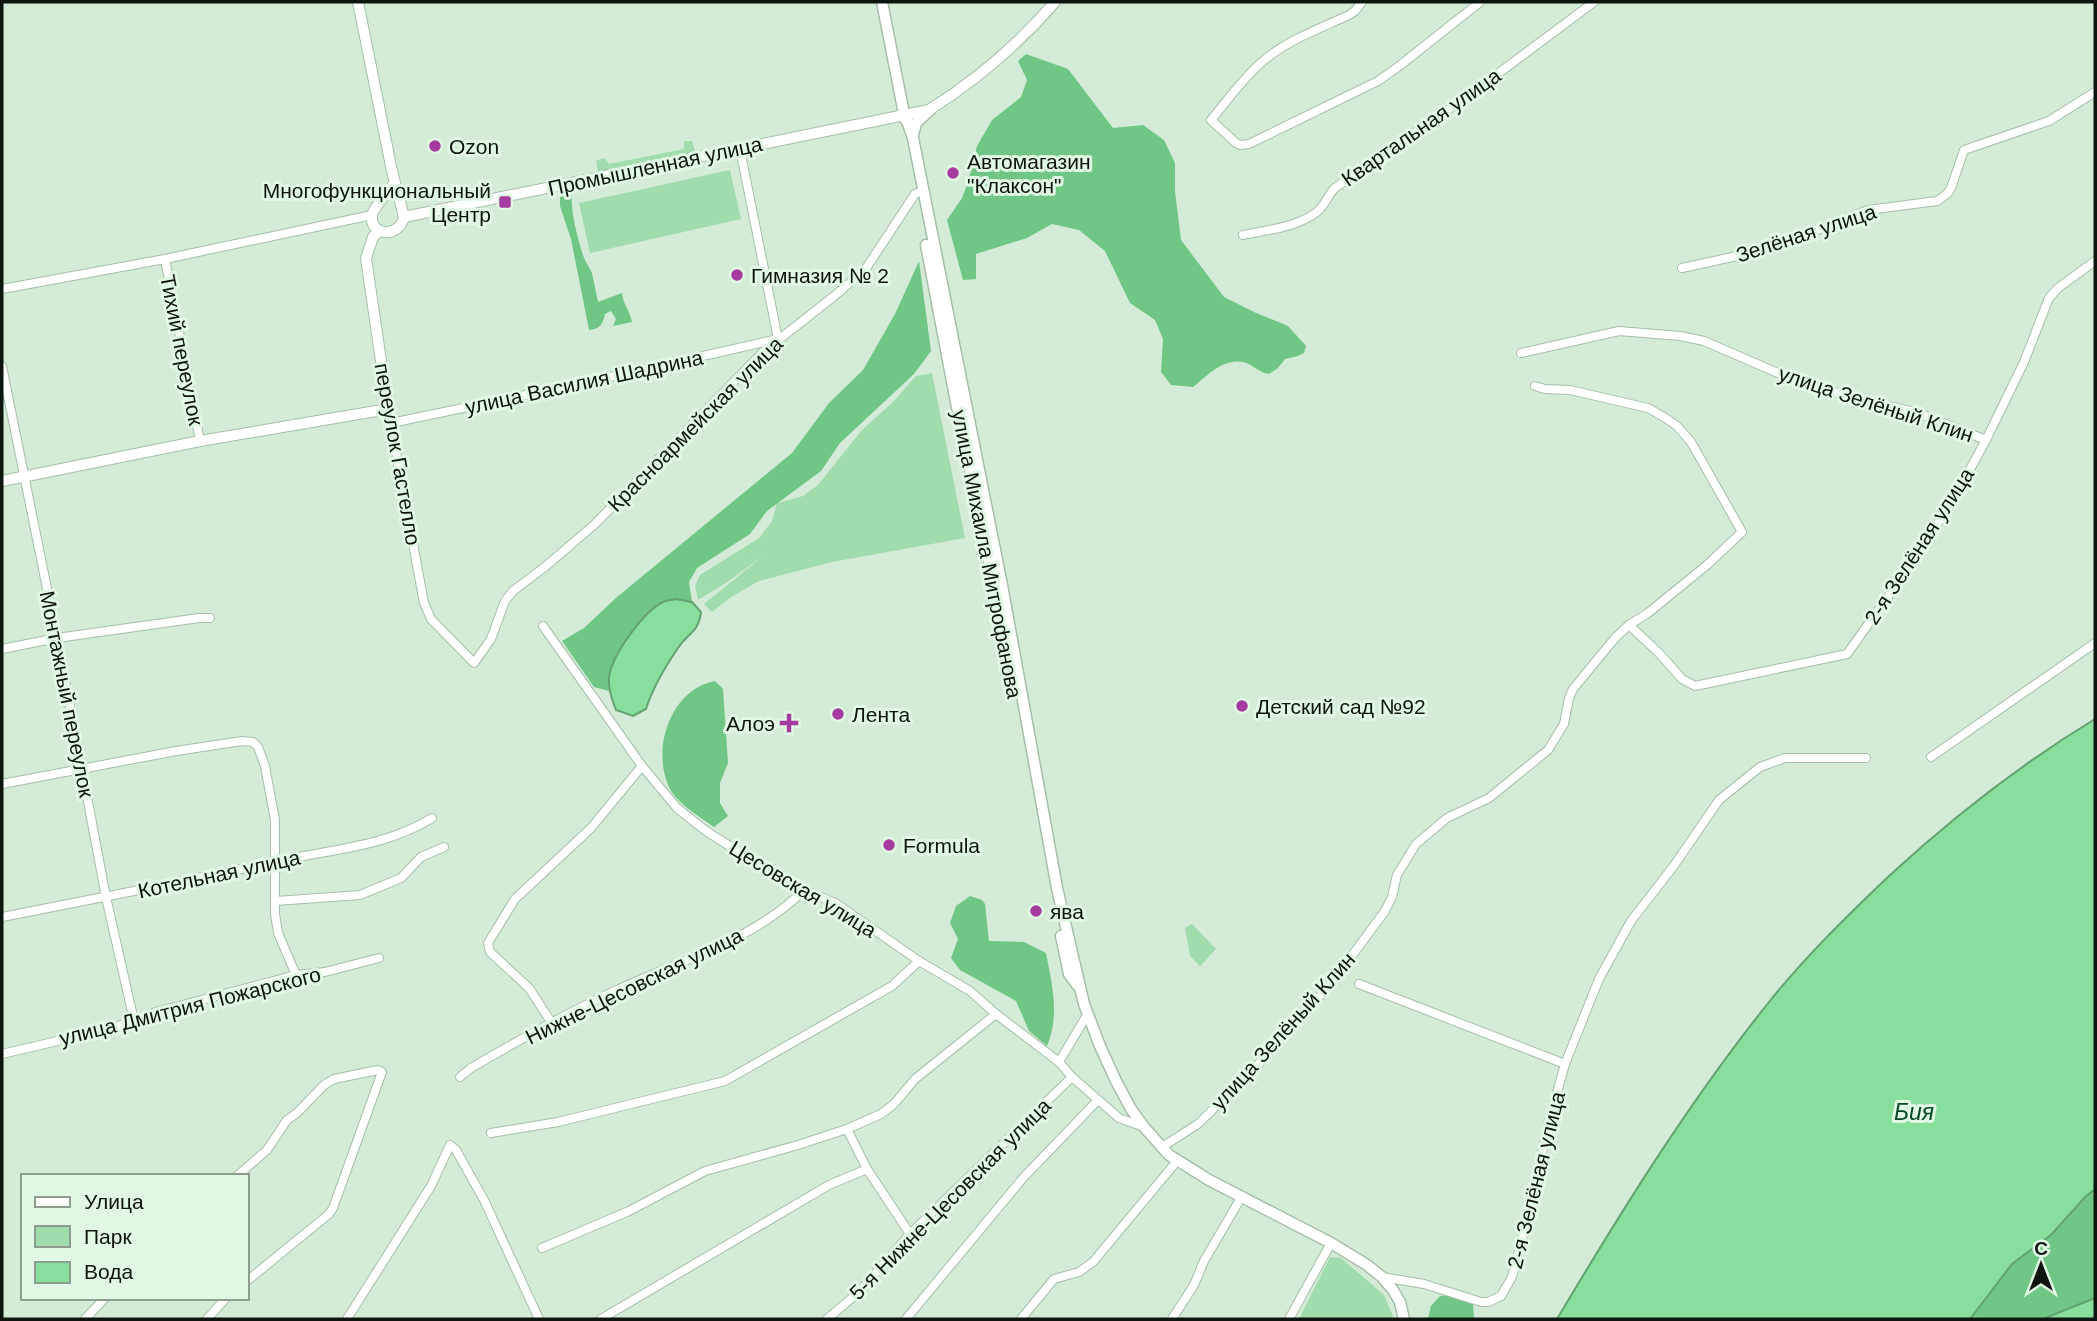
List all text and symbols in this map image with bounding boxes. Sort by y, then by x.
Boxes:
street label: Квартальная улица [1337,63,1505,190]
street label: Промышленная улица [546,132,765,200]
place label: Ozon [449,135,499,158]
marker: Ozon [427,138,443,154]
place label: Автомагазин "Клаксон" [967,150,1090,197]
marker: Автомагазин "Клаксон" [945,165,961,181]
place label: Многофункциональный Центр [263,179,491,226]
marker: Многофункциональный Центр [497,194,513,210]
street label: Зелёная улица [1733,199,1879,266]
place label: Гимназия № 2 [751,264,889,287]
marker: Гимназия № 2 [729,267,745,283]
street label: Тихий переулок [156,273,208,428]
street label: Красноармейская улица [603,332,787,516]
street label: улица Василия Шадрина [463,345,705,418]
street label: переулок Гастелло [371,361,425,547]
street label: улица Зелёный Клин [1776,362,1976,446]
street label: улица Михаила Митрофанова [948,408,1026,700]
street label: 2-я Зелёная улица [1860,463,1978,628]
street label: Монтажный переулок [36,589,98,800]
place label: Детский сад №92 [1256,695,1426,718]
marker: Детский сад №92 [1234,698,1250,714]
place label: Лента [852,703,910,726]
marker: Лента [830,706,846,722]
place label: Алоэ [726,712,775,735]
marker: Алоэ [781,715,797,731]
place label: Formula [903,834,980,857]
street label: Цесовская улица [725,836,881,942]
marker: Formula [881,837,897,853]
street label: Котельная улица [136,846,303,902]
place label: ява [1050,900,1084,923]
marker: ява [1028,903,1044,919]
street label: Нижне-Цесовская улица [522,923,747,1049]
street label: улица Зелёный Клин [1206,948,1360,1114]
street label: улица Дмитрия Пожарского [57,962,323,1050]
street label: 2-я Зелёная улица [1503,1089,1569,1271]
street label: 5-я Нижне-Цесовская улица [845,1094,1055,1304]
water label: Бия [1894,1099,1934,1125]
legend [21,1174,248,1300]
text: Улица [84,1190,144,1213]
text: Парк [84,1225,132,1248]
north arrow [2006,1230,2076,1300]
text: С [2034,1238,2048,1259]
text: Вода [84,1260,133,1283]

